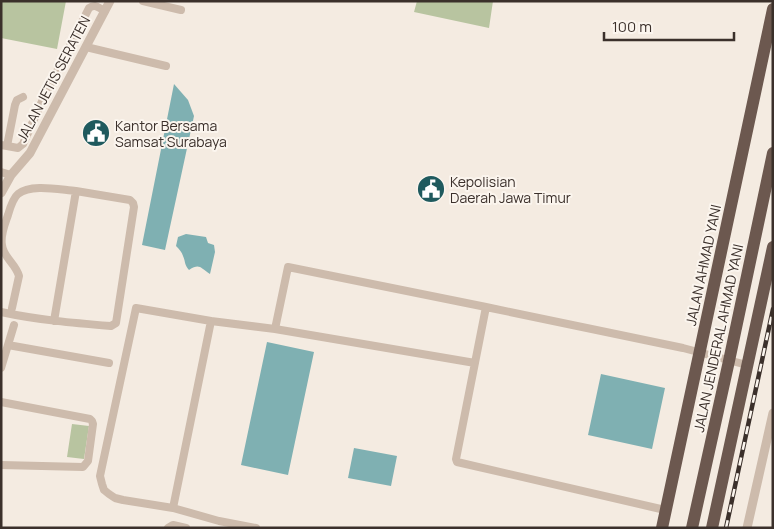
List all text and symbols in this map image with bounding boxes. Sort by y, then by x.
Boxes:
scale bar [604,10,734,42]
street label: JALAN JETIS SERATEN [12,13,94,145]
text: 100 m [612,16,652,37]
place label: Kantor Bersama Samsat Surabaya [115,116,227,151]
public building icon: Kantor Bersama Samsat Surabaya [81,118,111,148]
place label: Kepolisian Daerah Jawa Timur [450,172,571,207]
public building icon: Kepolisian Daerah Jawa Timur [416,174,446,204]
street label: JALAN AHMAD YANI [681,203,725,327]
street label: JALAN JENDERAL AHMAD YANI [689,242,747,434]

